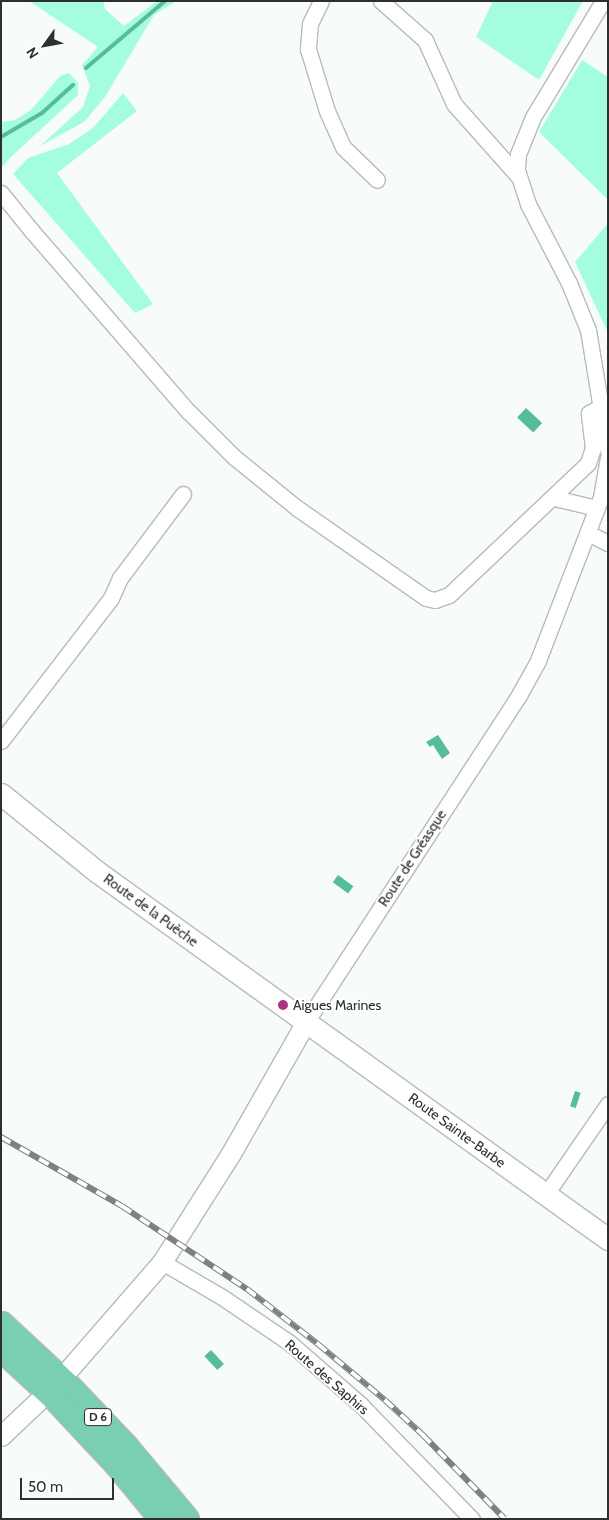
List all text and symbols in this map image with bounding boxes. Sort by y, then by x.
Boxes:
north arrow [20,20,70,70]
text: N [22,44,43,62]
street label: Route de Gréasque [375,807,449,909]
street label: Route de la Puèche [100,870,202,950]
place label: Aigues Marines [293,997,381,1013]
marker: Aigues Marines [277,999,289,1011]
street label: Route Sainte-Barbe [405,1089,509,1171]
street label: Route des Saphirs [282,1336,372,1418]
road number: D 6 [83,1408,113,1426]
scale bar [22,1468,116,1500]
text: 50 m [28,1478,63,1496]

